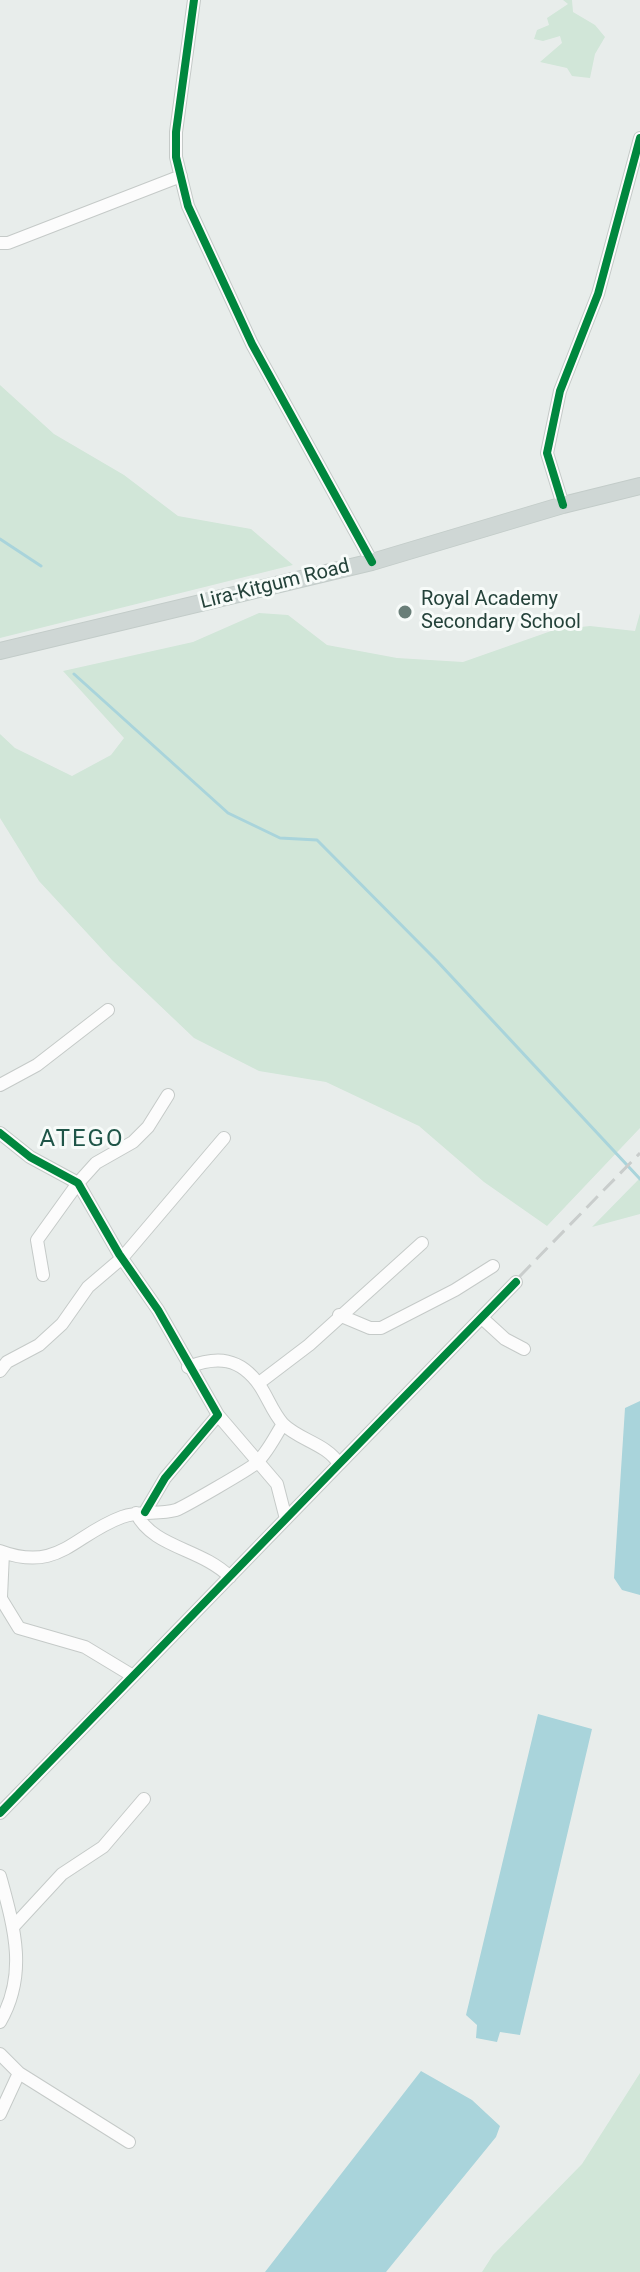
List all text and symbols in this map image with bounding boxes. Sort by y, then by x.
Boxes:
street label: Lira-Kitgum Road [198,555,352,615]
place label: Royal Academy Secondary School [421,588,581,635]
marker: Royal Academy Secondary School [396,603,414,621]
district label: ATEGO [40,1126,124,1154]

